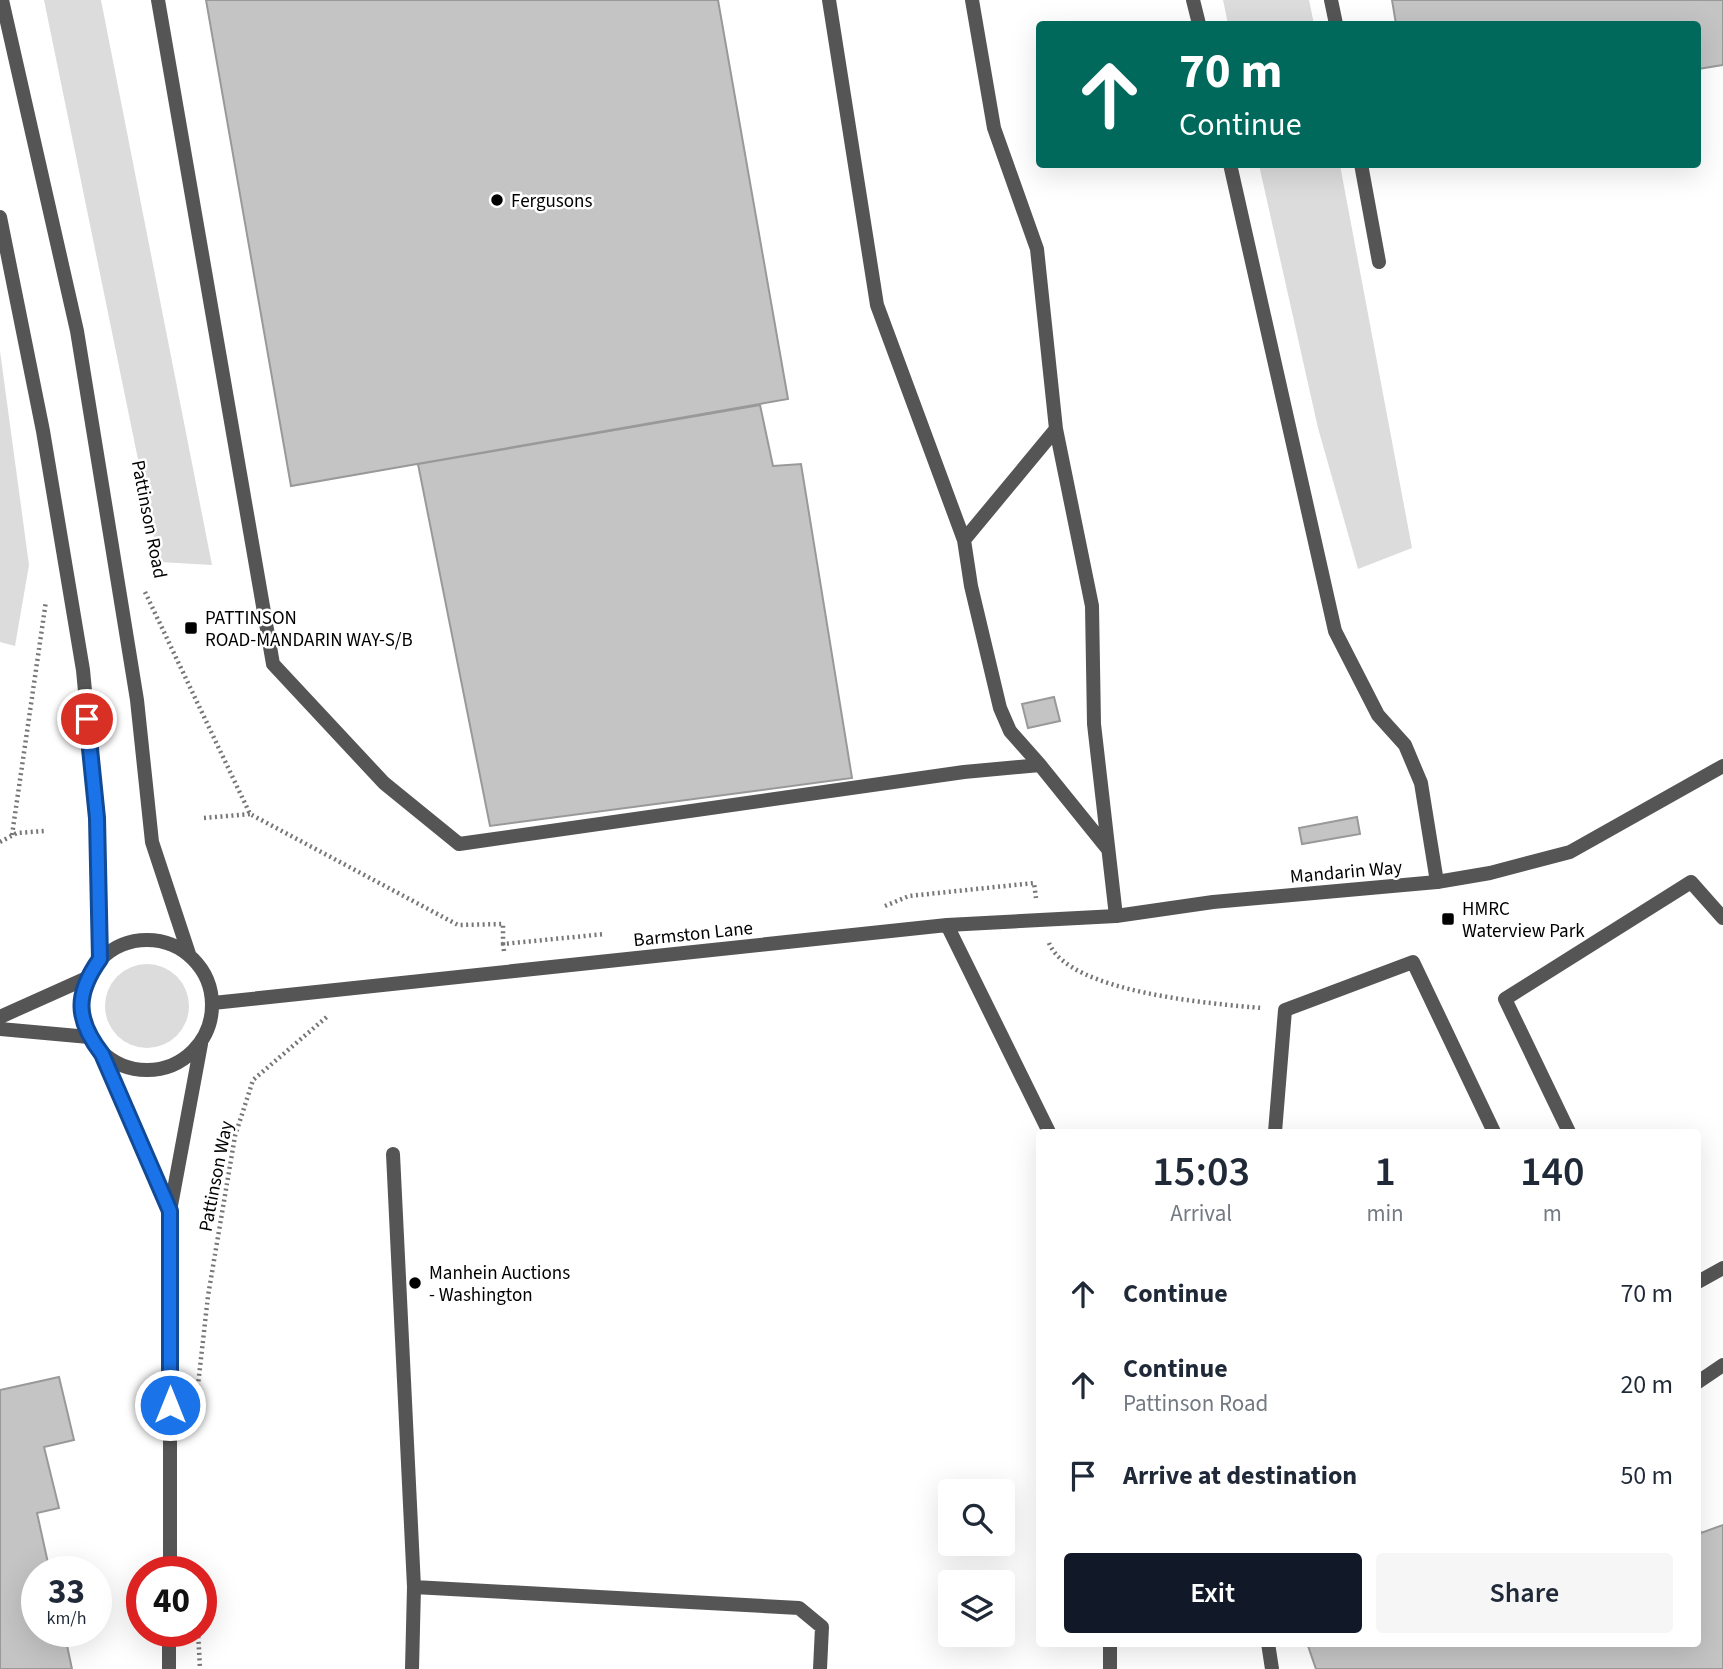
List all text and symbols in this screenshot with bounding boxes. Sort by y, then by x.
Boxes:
text: 70 m [1179,37,1283,107]
icon: ahead [1064,49,1155,140]
text: Continue [1179,102,1302,148]
place label: Fergusons [511,188,593,215]
marker: Fergusons [489,192,505,208]
street label: Pattinson Road [124,458,173,581]
place label: PATTINSON ROAD-MANDARIN WAY-S/B [205,605,413,654]
marker: PATTINSON ROAD-MANDARIN WAY-S/B [183,620,199,636]
pin [57,689,117,749]
icon: arrive [68,700,106,738]
street label: Mandarin Way [1289,854,1403,891]
place label: HMRC Waterview Park [1462,896,1585,945]
marker: HMRC Waterview Park [1440,911,1456,927]
street label: Barmston Lane [632,915,754,954]
street label: Pattinson Way [193,1118,240,1234]
text: 15:03 [1152,1142,1250,1202]
text: 1 [1374,1142,1396,1202]
text: 140 [1520,1142,1585,1202]
text: Arrival [1170,1197,1232,1230]
text: min [1366,1197,1404,1230]
text: m [1543,1197,1562,1230]
place label: Manhein Auctions - Washington [429,1260,570,1309]
marker: Manhein Auctions - Washington [407,1275,423,1291]
icon: ahead [1064,1275,1102,1313]
text: Continue [1123,1275,1228,1312]
text: 70 m [1620,1275,1673,1312]
text: Continue [1123,1350,1228,1387]
icon: ahead [1064,1366,1102,1404]
text: 20 m [1620,1366,1673,1403]
position arrow [133,1368,207,1442]
text: Pattinson Road [1123,1387,1268,1420]
icon: arrive [1064,1457,1102,1495]
text: Arrive at destination [1123,1457,1357,1494]
text: 50 m [1620,1457,1673,1494]
map controls [938,1479,1015,1647]
button: search [938,1479,1015,1556]
button: Exit [1064,1553,1362,1633]
button: Share [1376,1553,1673,1633]
speed limit sign: 40 [126,1556,217,1647]
text: 33 [48,1567,85,1617]
button: layers [938,1570,1015,1647]
text: km/h [47,1606,86,1631]

